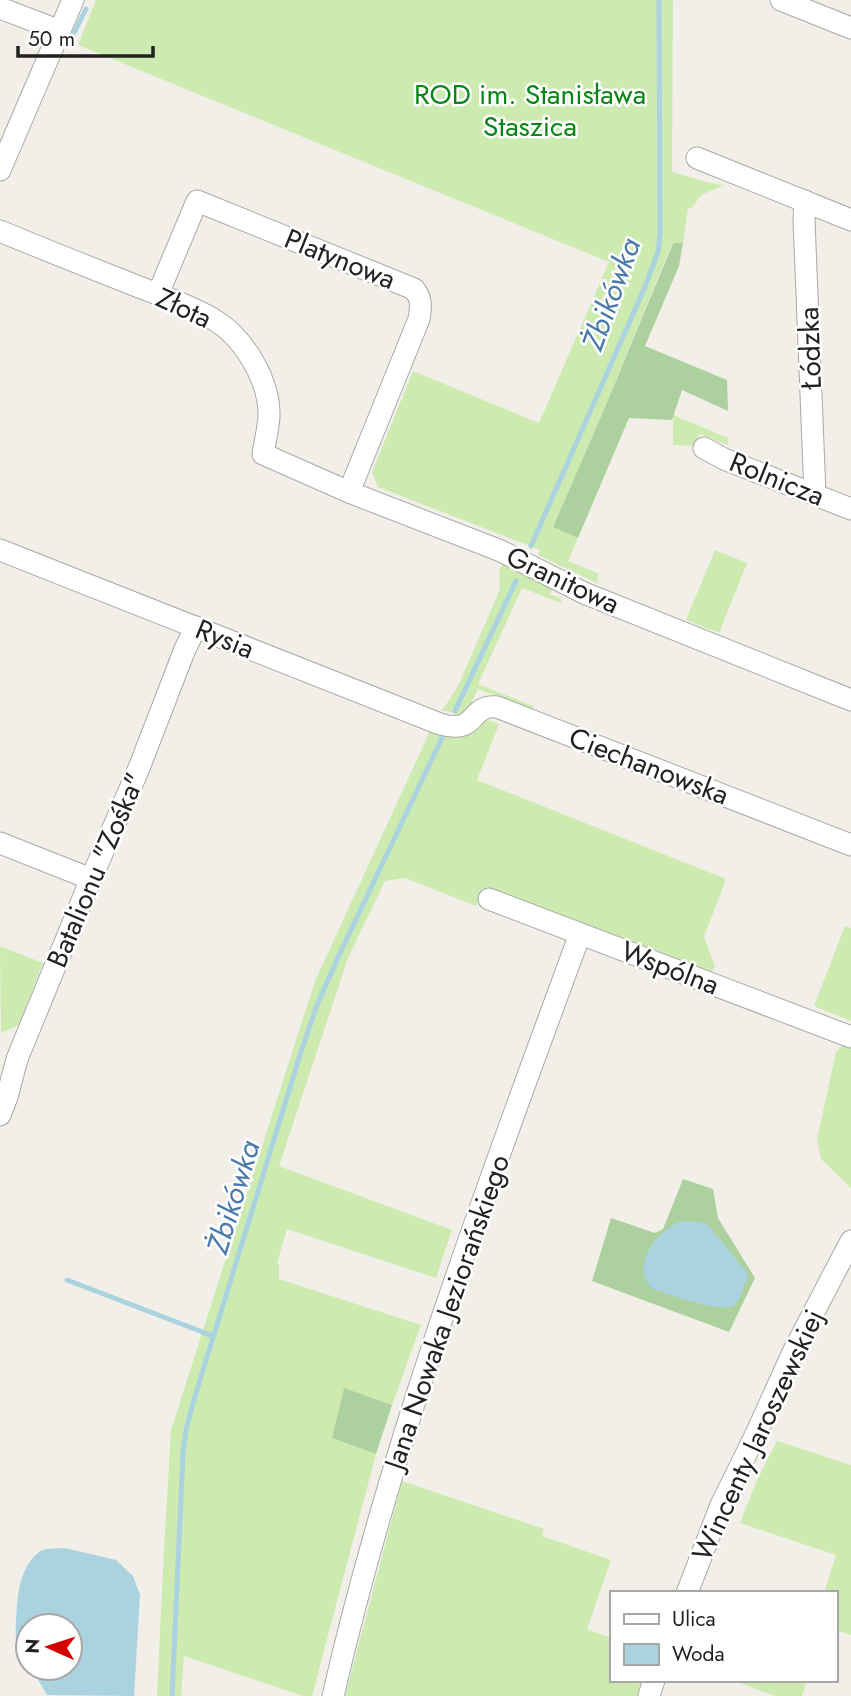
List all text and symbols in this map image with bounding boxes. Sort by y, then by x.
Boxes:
scale bar [18,14,152,58]
text: 50 m [28,24,75,54]
park label: ROD im. Stanisława Staszica [414,74,646,147]
street label: Platynowa [278,218,402,300]
water label: Żbikówka [570,231,651,357]
street label: Złota [149,277,219,339]
street label: Łódzka [788,306,832,391]
street label: Rolnicza [723,441,831,517]
street label: Granitowa [500,536,626,624]
street label: Rysia [189,609,261,669]
street label: Ciechanowska [563,717,735,815]
street label: Batalionu "Zośka" [36,766,156,974]
street label: Wspólna [615,931,725,1005]
water label: Żbikówka [195,1134,271,1260]
street label: Jana Nowaka Jeziorańskiego [373,1149,520,1479]
street label: Wincenty Jaroszewskiej [682,1302,834,1568]
legend [610,1591,837,1682]
text: Ulica [672,1604,716,1634]
north arrow [14,1612,84,1682]
text: N [19,1638,46,1654]
text: Woda [672,1639,725,1669]

